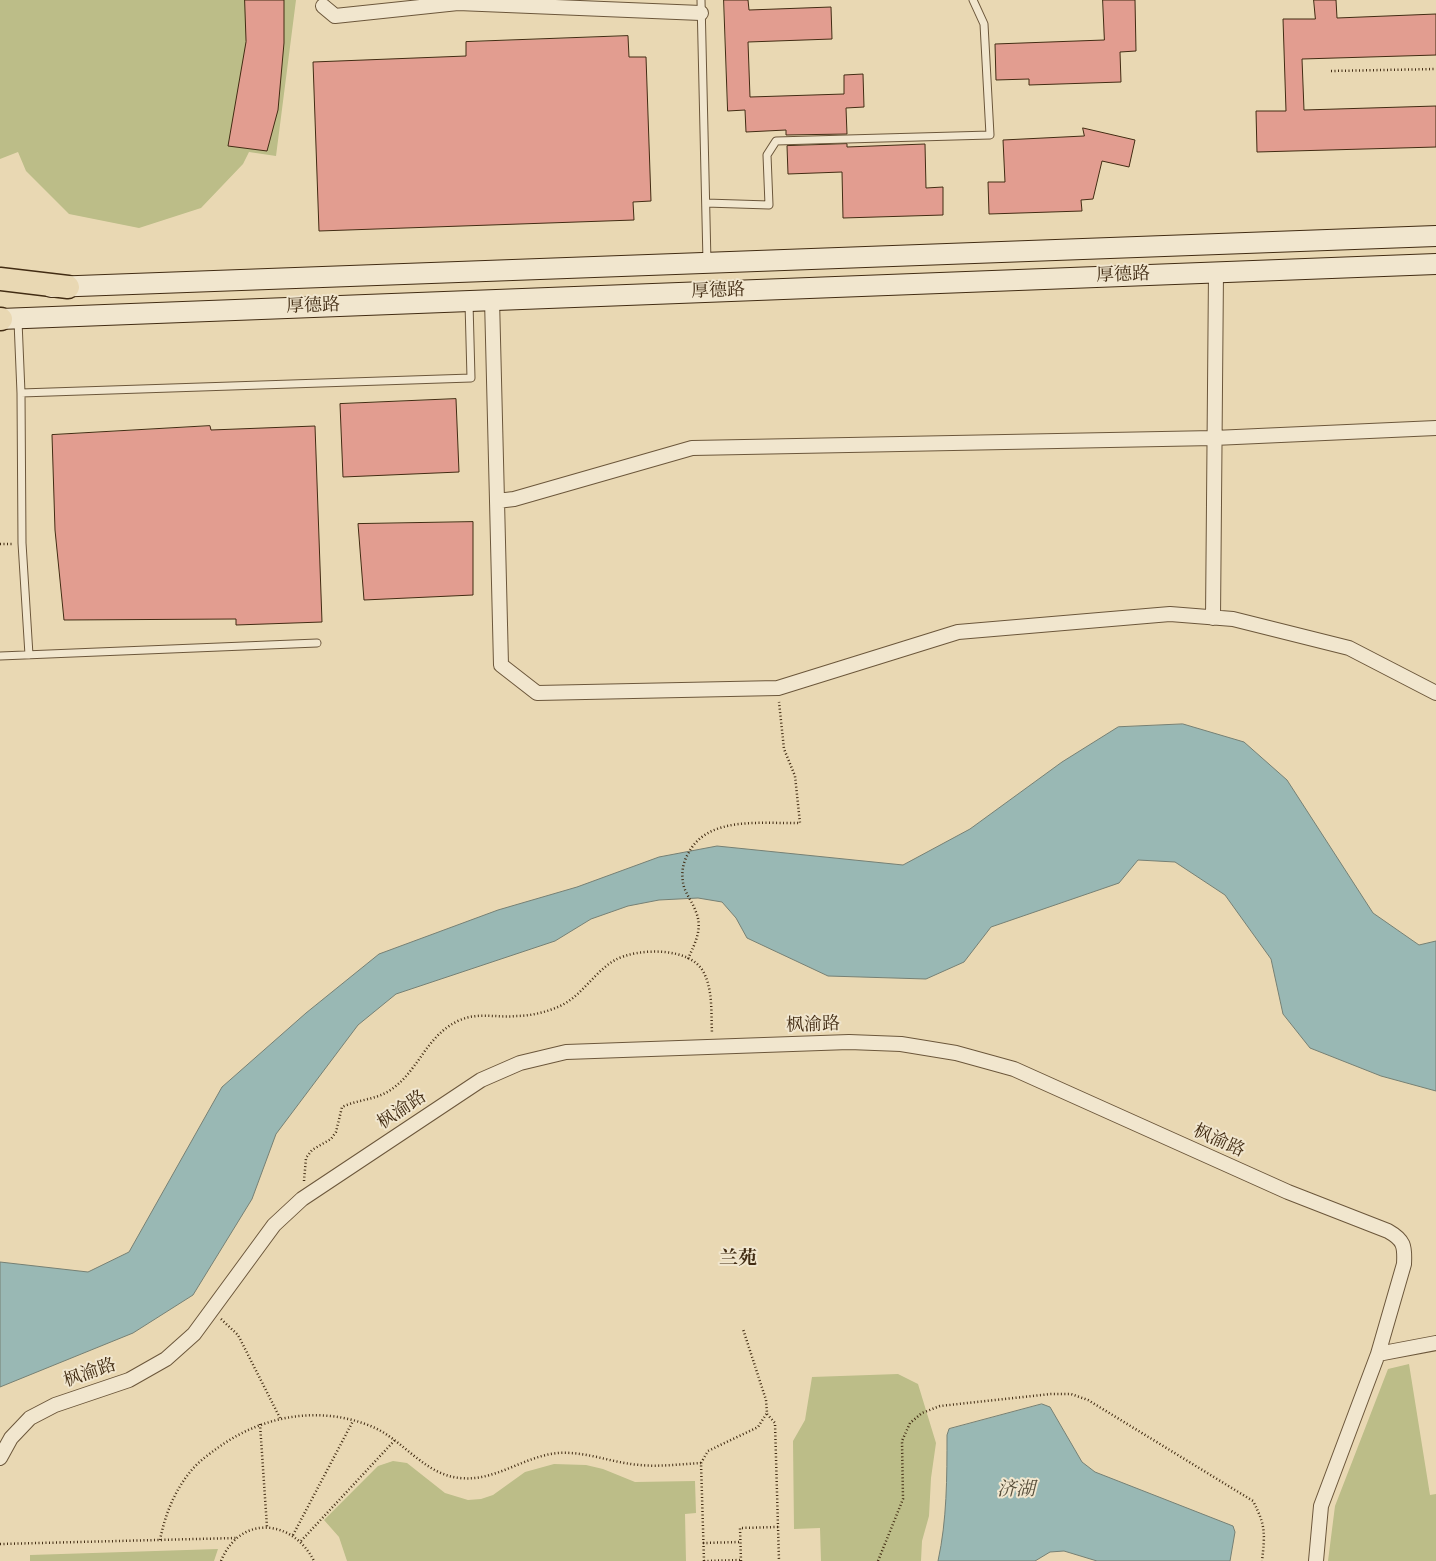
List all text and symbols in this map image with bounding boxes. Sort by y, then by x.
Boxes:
street label: 厚德路 [1096,263,1150,287]
street label: 厚德路 [691,279,745,303]
street label: 厚德路 [286,294,340,318]
street label: 枫渝路 [786,1013,840,1037]
street label: 枫渝路 [374,1086,430,1134]
street label: 枫渝路 [1190,1120,1248,1162]
district label: 兰苑 [719,1248,757,1270]
street label: 枫渝路 [61,1354,119,1392]
water label: 济湖 [997,1479,1035,1501]

